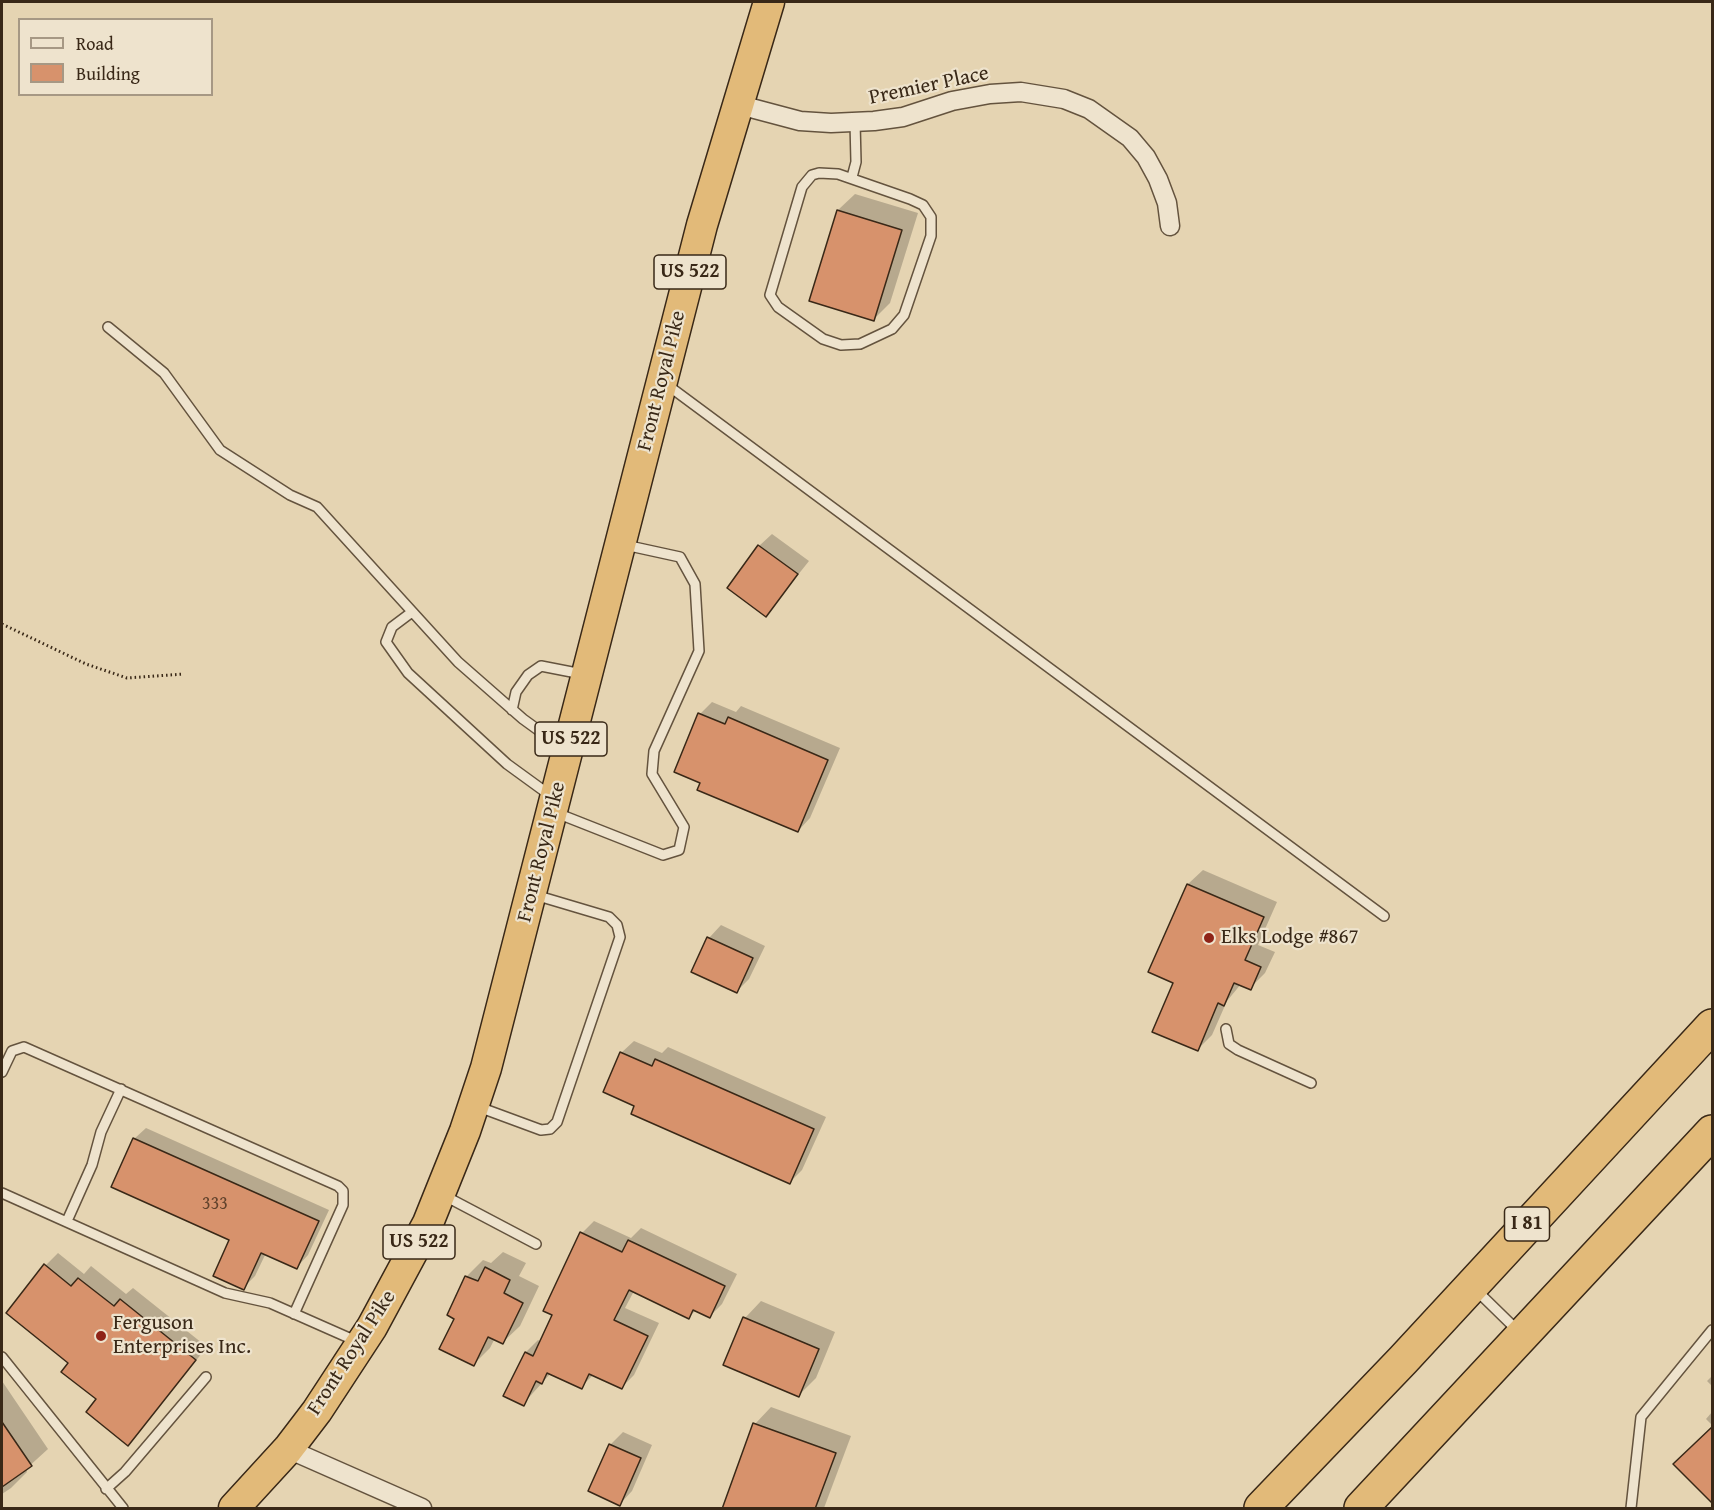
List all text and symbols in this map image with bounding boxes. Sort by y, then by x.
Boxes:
legend [18,18,213,96]
text: Road [76,30,114,57]
text: Building [76,60,140,87]
street label: Premier Place [867,61,991,111]
road number: US 522 [654,255,726,289]
street label: Front Royal Pike [632,308,692,454]
road number: US 522 [535,722,607,756]
street label: Front Royal Pike [512,779,572,925]
place label: Elks Lodge #867 [1221,925,1359,951]
marker: Elks Lodge #867 [1202,931,1216,945]
house number: 333 [202,1193,228,1215]
road number: I 81 [1504,1207,1550,1241]
road number: US 522 [383,1225,455,1259]
street label: Front Royal Pike [302,1286,402,1420]
place label: Ferguson Enterprises Inc. [113,1311,251,1361]
marker: Ferguson Enterprises Inc. [94,1329,108,1343]

